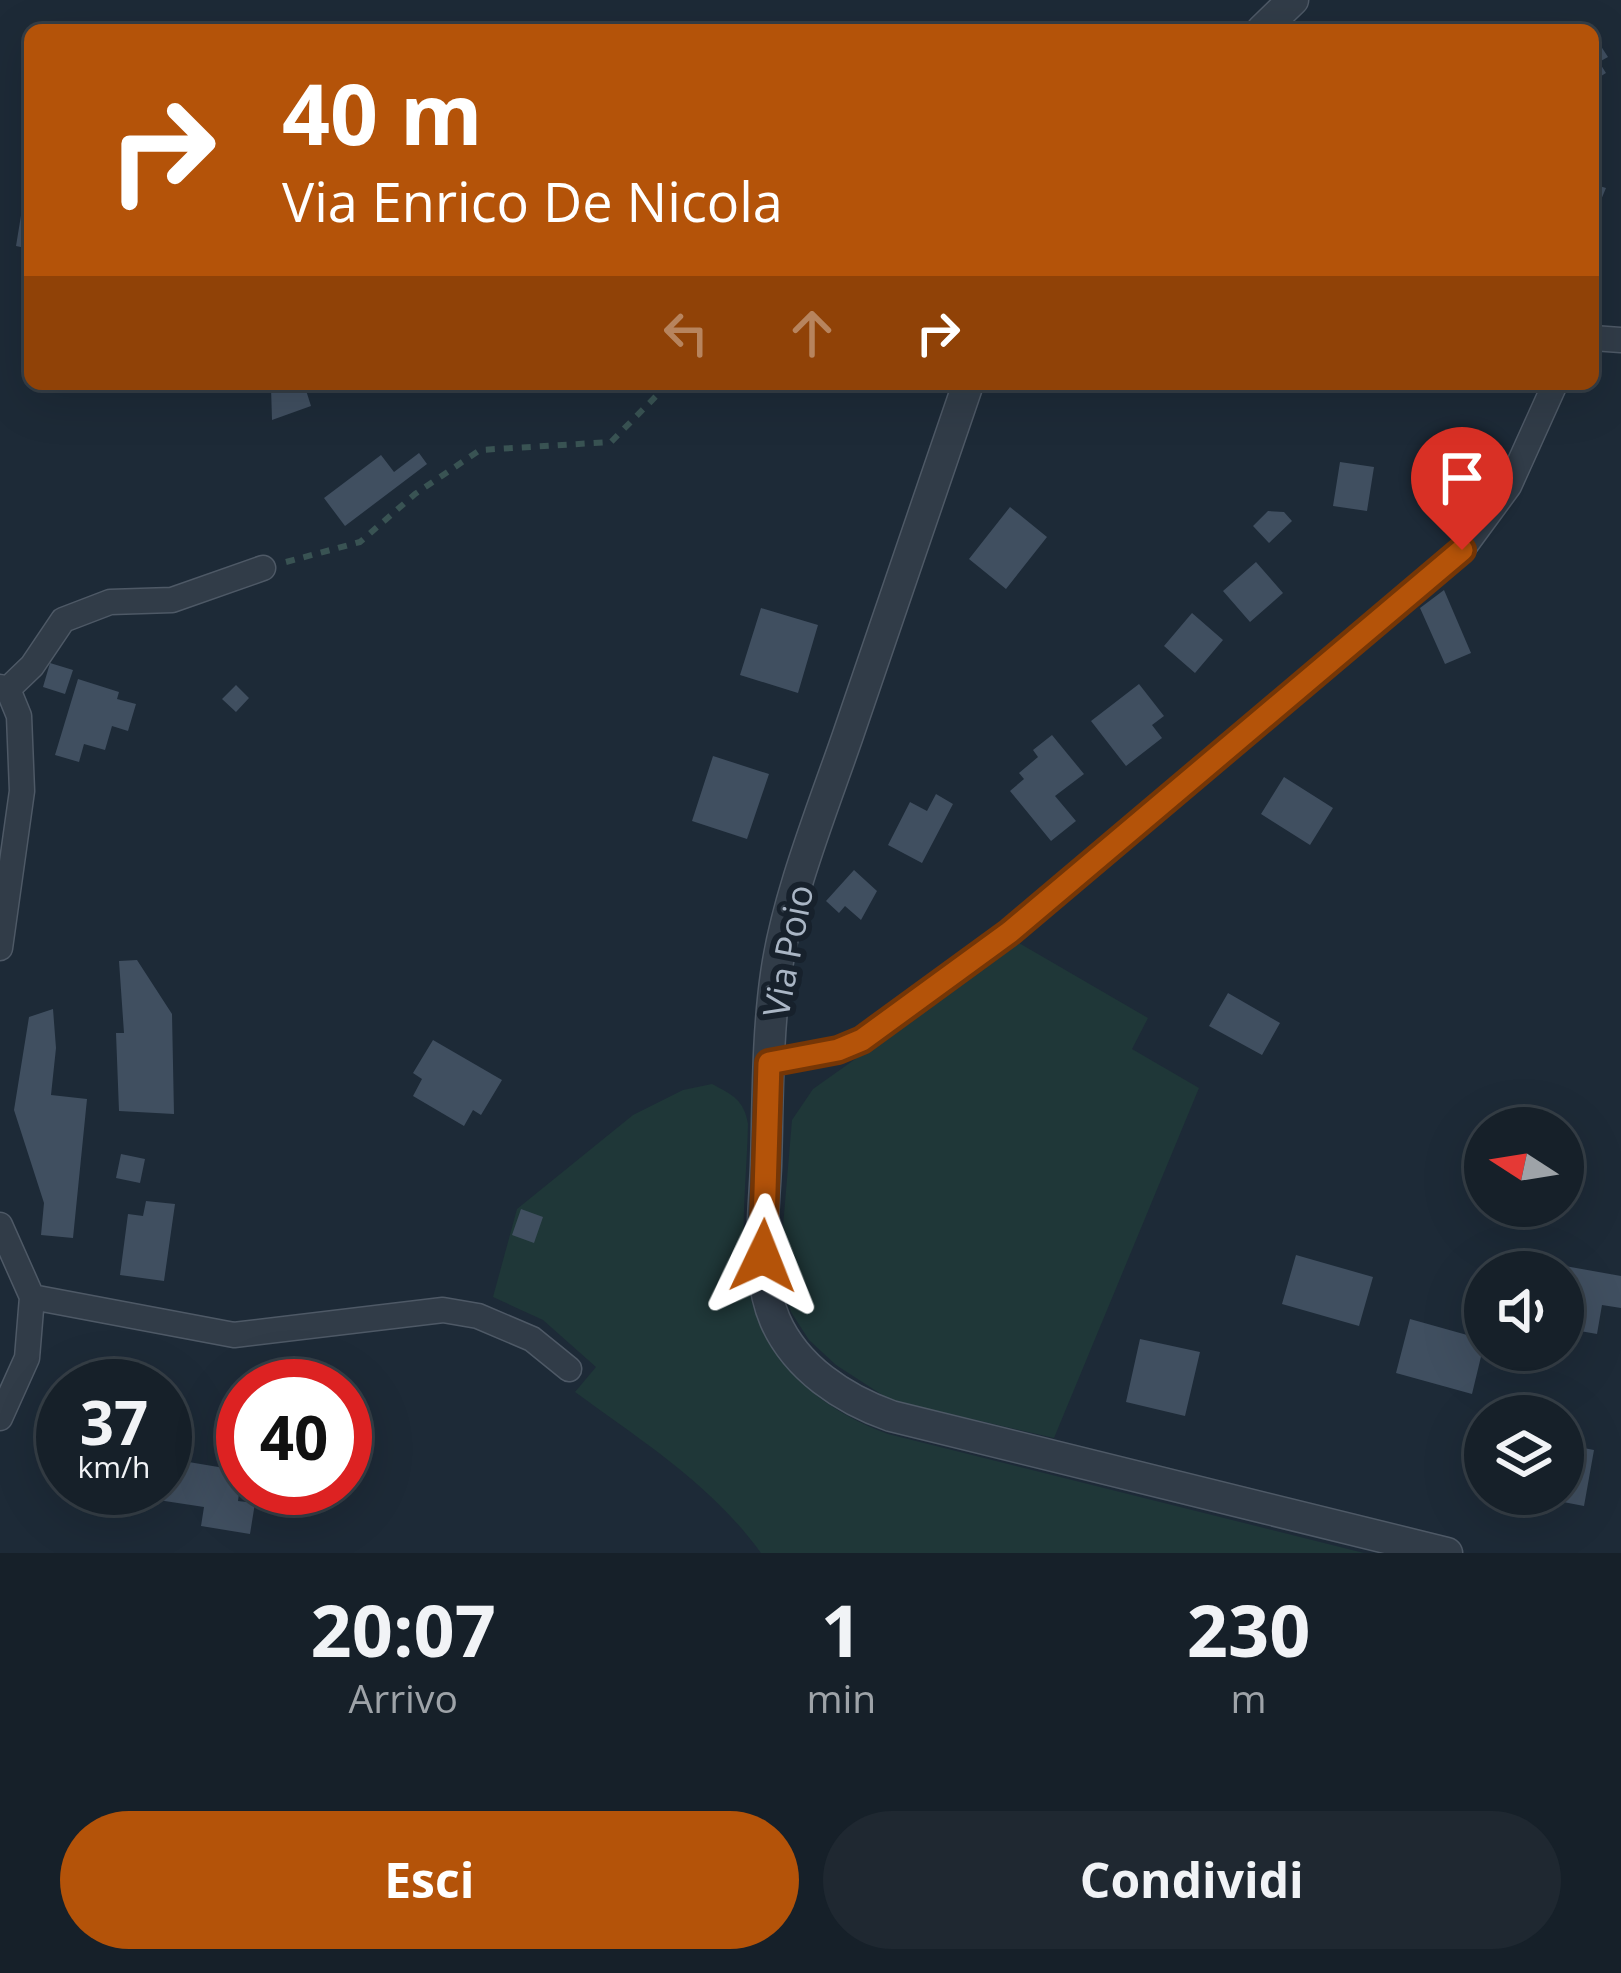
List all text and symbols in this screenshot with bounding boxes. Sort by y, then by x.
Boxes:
text: 40 m [282,55,482,170]
icon: right [84,72,240,228]
text: Via Enrico De Nicola [282,164,783,238]
icon: left [653,300,719,366]
icon: ahead [779,300,845,366]
icon: right [905,300,971,366]
pin [1411,427,1513,550]
icon: arrive [1429,445,1495,511]
street label: Via Poio [751,880,824,1021]
north arrow [1464,1107,1584,1227]
map controls [1464,1107,1584,1515]
position arrow [700,1193,826,1319]
button: sound [1464,1251,1584,1371]
speed limit sign: 40 [216,1359,372,1515]
text: 37 [80,1381,148,1463]
button: layers [1464,1395,1584,1515]
text: km/h [78,1446,150,1487]
text: 20:07 [311,1580,496,1678]
text: 1 [821,1580,862,1678]
text: 230 [1187,1580,1310,1678]
text: Arrivo [349,1671,458,1724]
text: min [806,1671,876,1724]
text: m [1231,1671,1267,1724]
button: Esci [60,1811,799,1949]
button: Condividi [823,1811,1561,1949]

